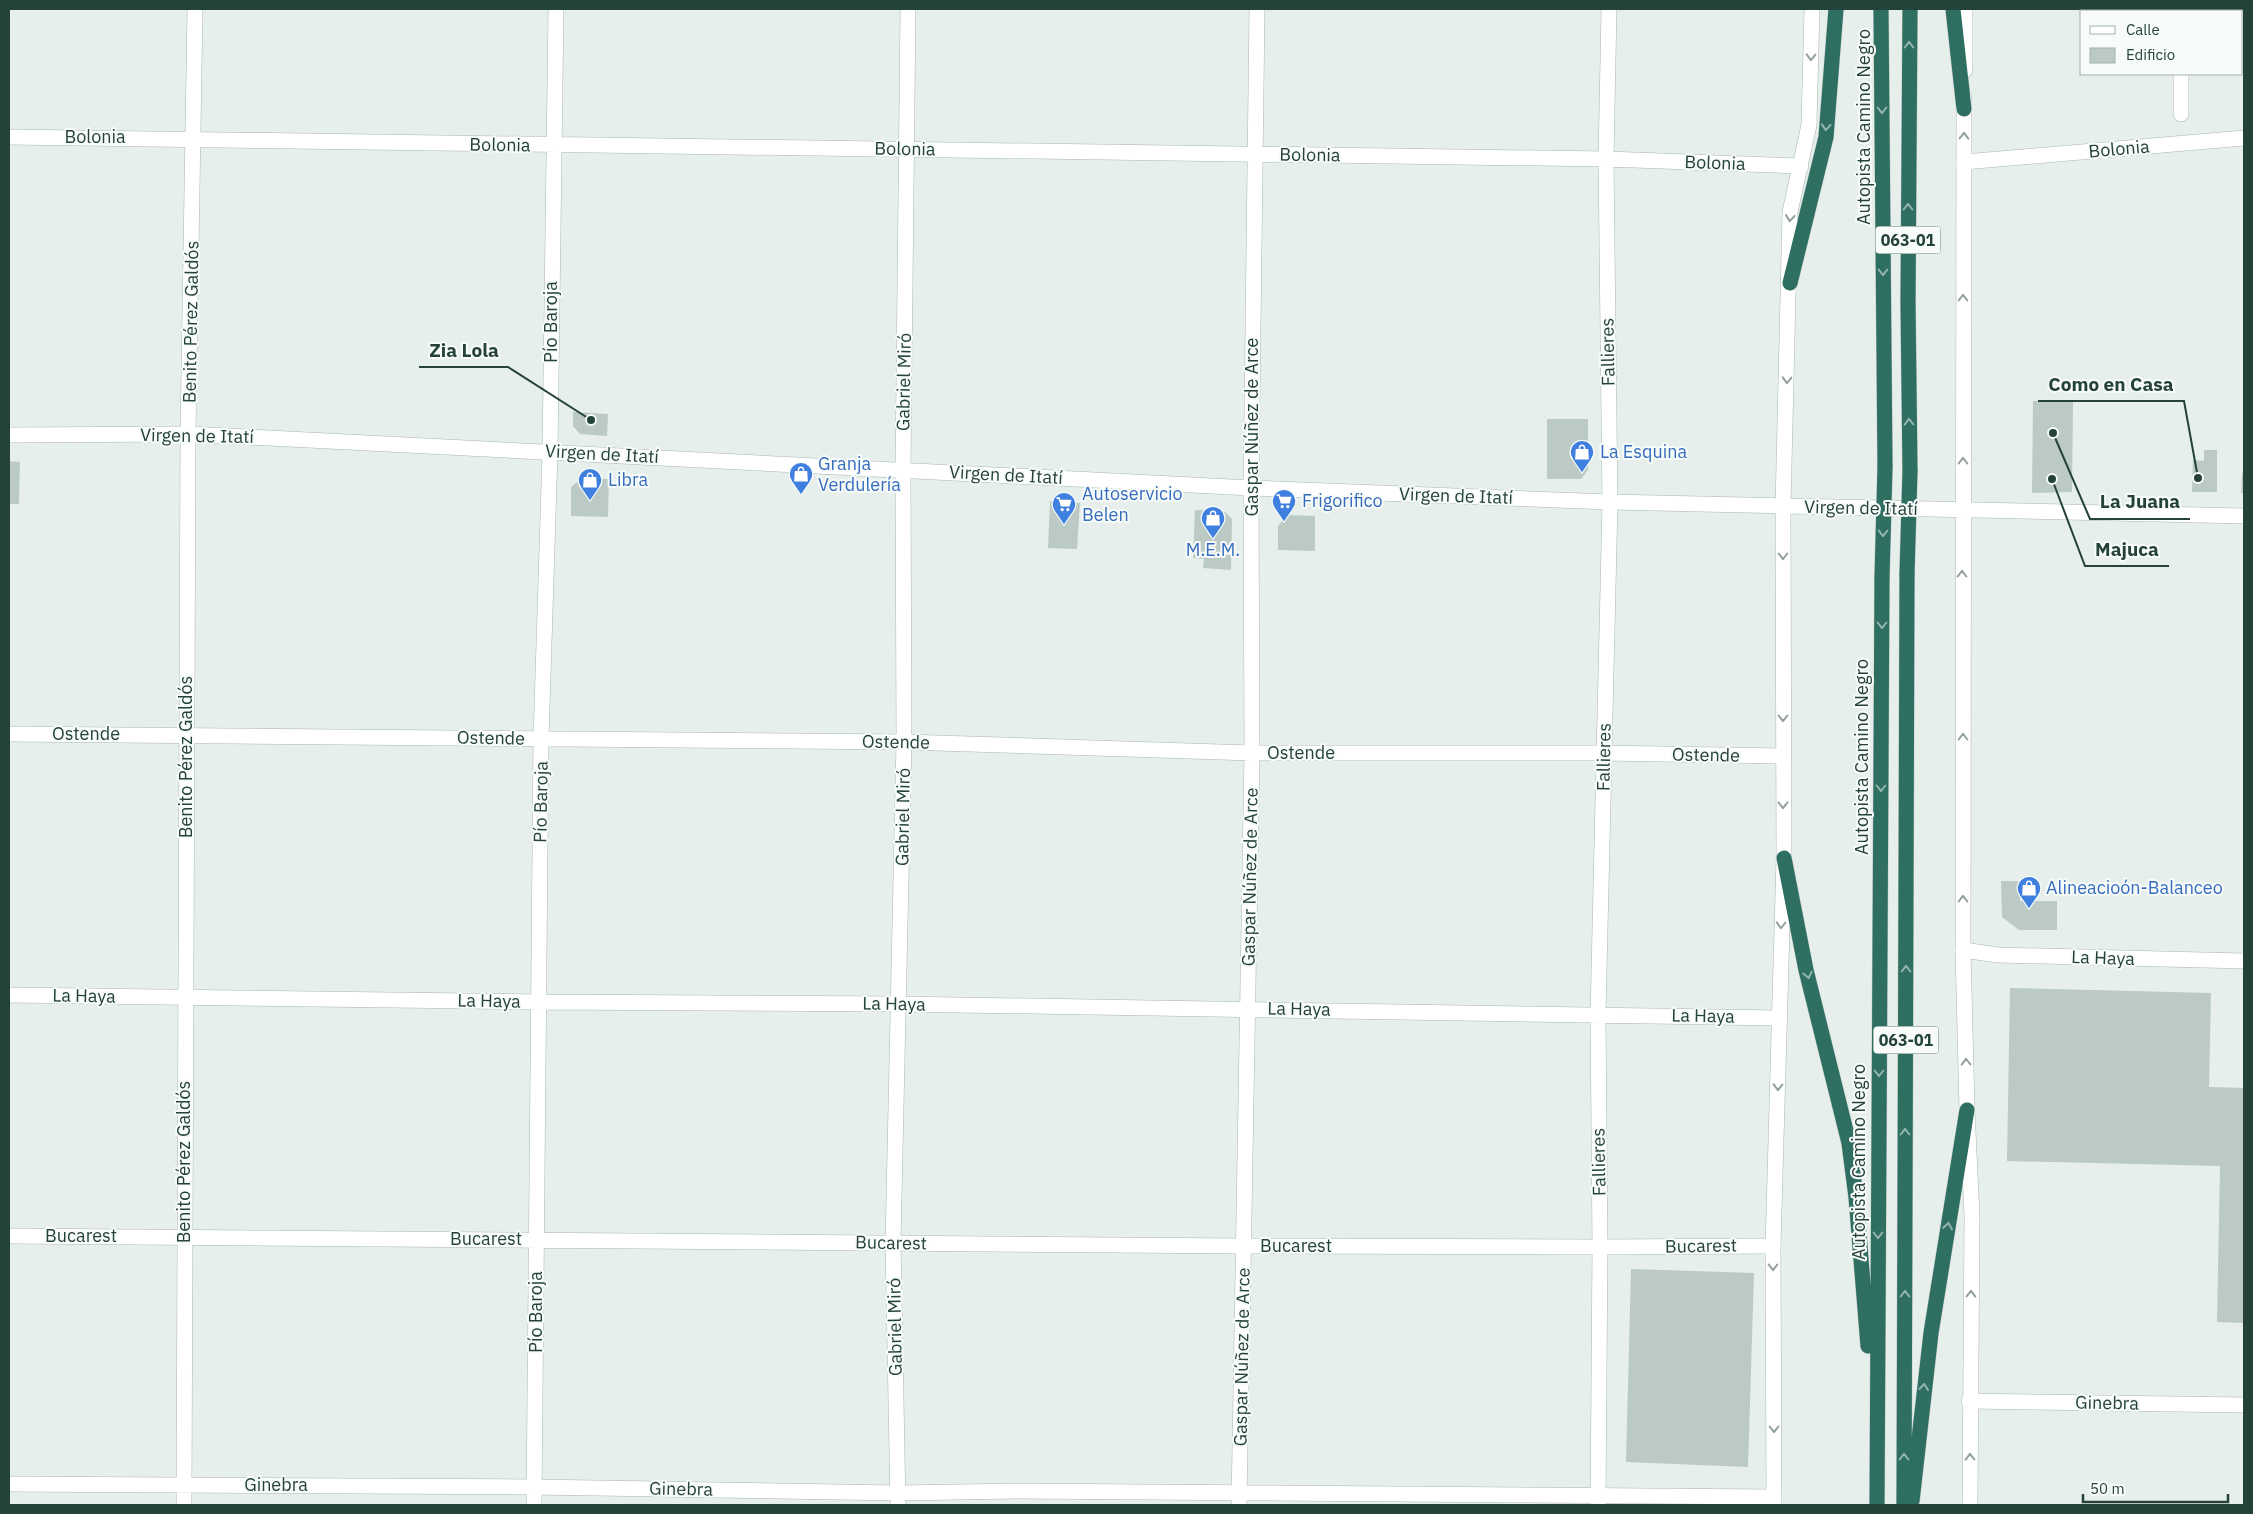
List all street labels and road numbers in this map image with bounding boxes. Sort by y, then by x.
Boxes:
street label: Autopista Camino Negro [1852,29,1875,225]
street label: Bolonia [64,125,126,148]
street label: Bolonia [469,132,531,157]
street label: Bolonia [2087,134,2151,163]
street label: Bolonia [874,136,936,161]
street label: Bolonia [1279,142,1341,167]
street label: Bolonia [1684,150,1746,175]
road number: 063-01 [1876,226,1940,254]
street label: Benito Pérez Galdós [178,241,203,403]
street label: Pío Baroja [539,281,562,363]
street label: Fallieres [1595,318,1620,386]
street label: Gabriel Miró [891,333,916,431]
street label: Gaspar Núñez de Arce [1240,337,1263,516]
street label: Virgen de Itatí [140,423,255,448]
street label: Virgen de Itatí [545,439,660,468]
street label: Virgen de Itatí [949,460,1064,489]
street label: Virgen de Itatí [1399,482,1514,509]
street label: Virgen de Itatí [1804,495,1919,520]
street label: Autopista Camino Negro [1850,659,1873,855]
street label: Benito Pérez Galdós [174,676,197,838]
street label: Ostende [52,722,120,745]
street label: Fallieres [1591,723,1616,791]
street label: Ostende [457,725,525,750]
street label: Ostende [862,729,930,754]
street label: Ostende [1267,741,1335,764]
street label: Ostende [1672,742,1740,767]
street label: Pío Baroja [528,761,553,843]
street label: Gabriel Miró [890,768,915,866]
street label: Gaspar Núñez de Arce [1236,787,1263,967]
street label: La Haya [2071,945,2136,970]
street label: La Haya [52,983,116,1008]
street label: La Haya [457,988,521,1013]
street label: La Haya [862,991,926,1016]
street label: La Haya [1267,996,1331,1021]
street label: La Haya [1671,1003,1735,1028]
road number: 063-01 [1874,1026,1938,1054]
street label: Autopista Camino Negro [1847,1064,1870,1260]
street label: Benito Pérez Galdós [172,1081,195,1243]
street label: Fallieres [1586,1128,1611,1196]
street label: Bucarest [45,1224,117,1247]
street label: Bucarest [450,1227,522,1250]
street label: Bucarest [855,1230,927,1255]
street label: Bucarest [1665,1233,1737,1258]
street label: Bucarest [1260,1234,1332,1257]
street label: Gaspar Núñez de Arce [1228,1267,1255,1447]
street label: Pío Baroja [524,1271,547,1353]
street label: Gabriel Miró [882,1278,907,1376]
street label: Ginebra [2075,1390,2139,1415]
street label: Ginebra [244,1473,308,1496]
street label: Ginebra [649,1476,713,1501]

